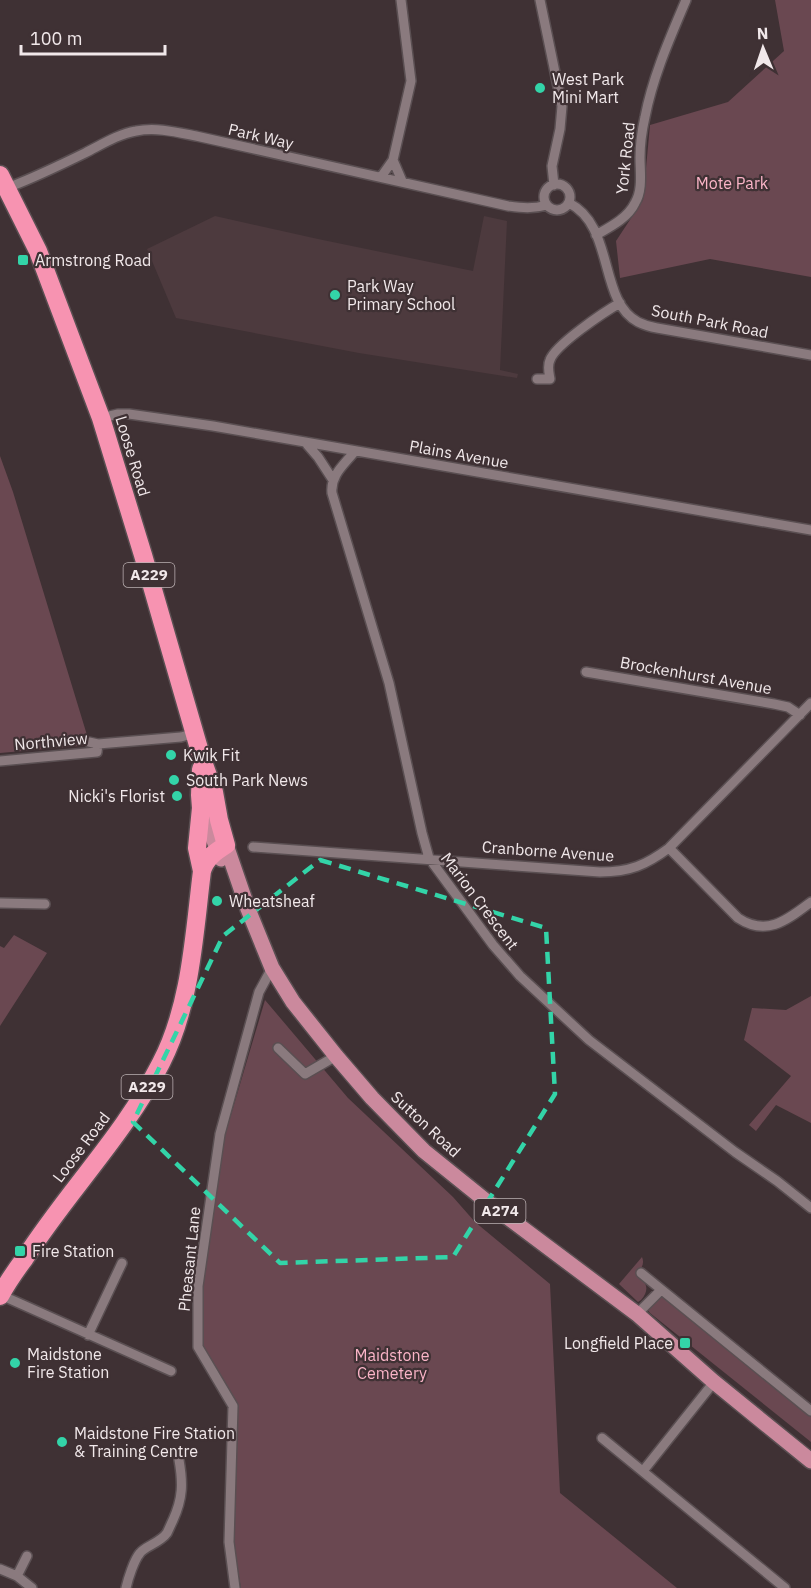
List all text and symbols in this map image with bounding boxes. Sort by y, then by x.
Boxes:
scale bar [21,18,165,56]
north arrow [733,18,793,78]
text: N [756,23,769,43]
text: 100 m [30,27,82,50]
place label: West Park Mini Mart [552,69,625,107]
marker: West Park Mini Mart [533,81,547,95]
street label: Park Way [226,119,296,153]
street label: York Road [611,121,639,195]
park label: Mote Park [696,173,769,193]
place label: Armstrong Road [35,250,151,270]
marker: Armstrong Road [16,253,30,267]
place label: Park Way Primary School [347,276,455,314]
marker: Park Way Primary School [328,288,342,302]
street label: South Park Road [650,300,770,342]
street label: Loose Road [111,413,155,499]
street label: Plains Avenue [408,435,511,473]
road number: A229 [124,563,174,587]
street label: Brockenhurst Avenue [619,652,774,698]
street label: Northview [13,728,89,754]
place label: Kwik Fit [183,745,240,765]
marker: Kwik Fit [164,748,178,762]
place label: South Park News [186,770,308,790]
marker: South Park News [167,773,181,787]
place label: Nicki's Florist [68,786,165,806]
marker: Nicki's Florist [170,789,184,803]
street label: Cranborne Avenue [481,836,615,866]
street label: Marion Crescent [437,848,523,954]
place label: Wheatsheaf [229,891,315,911]
marker: Wheatsheaf [210,894,224,908]
road number: A229 [122,1075,172,1099]
street label: Sutton Road [387,1087,465,1161]
street label: Loose Road [48,1108,114,1186]
road number: A274 [474,1199,526,1223]
street label: Pheasant Lane [174,1205,204,1312]
place label: Fire Station [32,1241,114,1261]
marker: Fire Station [13,1244,27,1258]
place label: Longfield Place [564,1333,673,1353]
marker: Longfield Place [678,1336,692,1350]
place label: Maidstone Fire Station [27,1344,109,1382]
park label: Maidstone Cemetery [355,1345,430,1383]
marker: Maidstone Fire Station [8,1356,22,1370]
place label: Maidstone Fire Station & Training Centre [74,1423,235,1461]
marker: Maidstone Fire Station & Training Centre [55,1435,69,1449]

